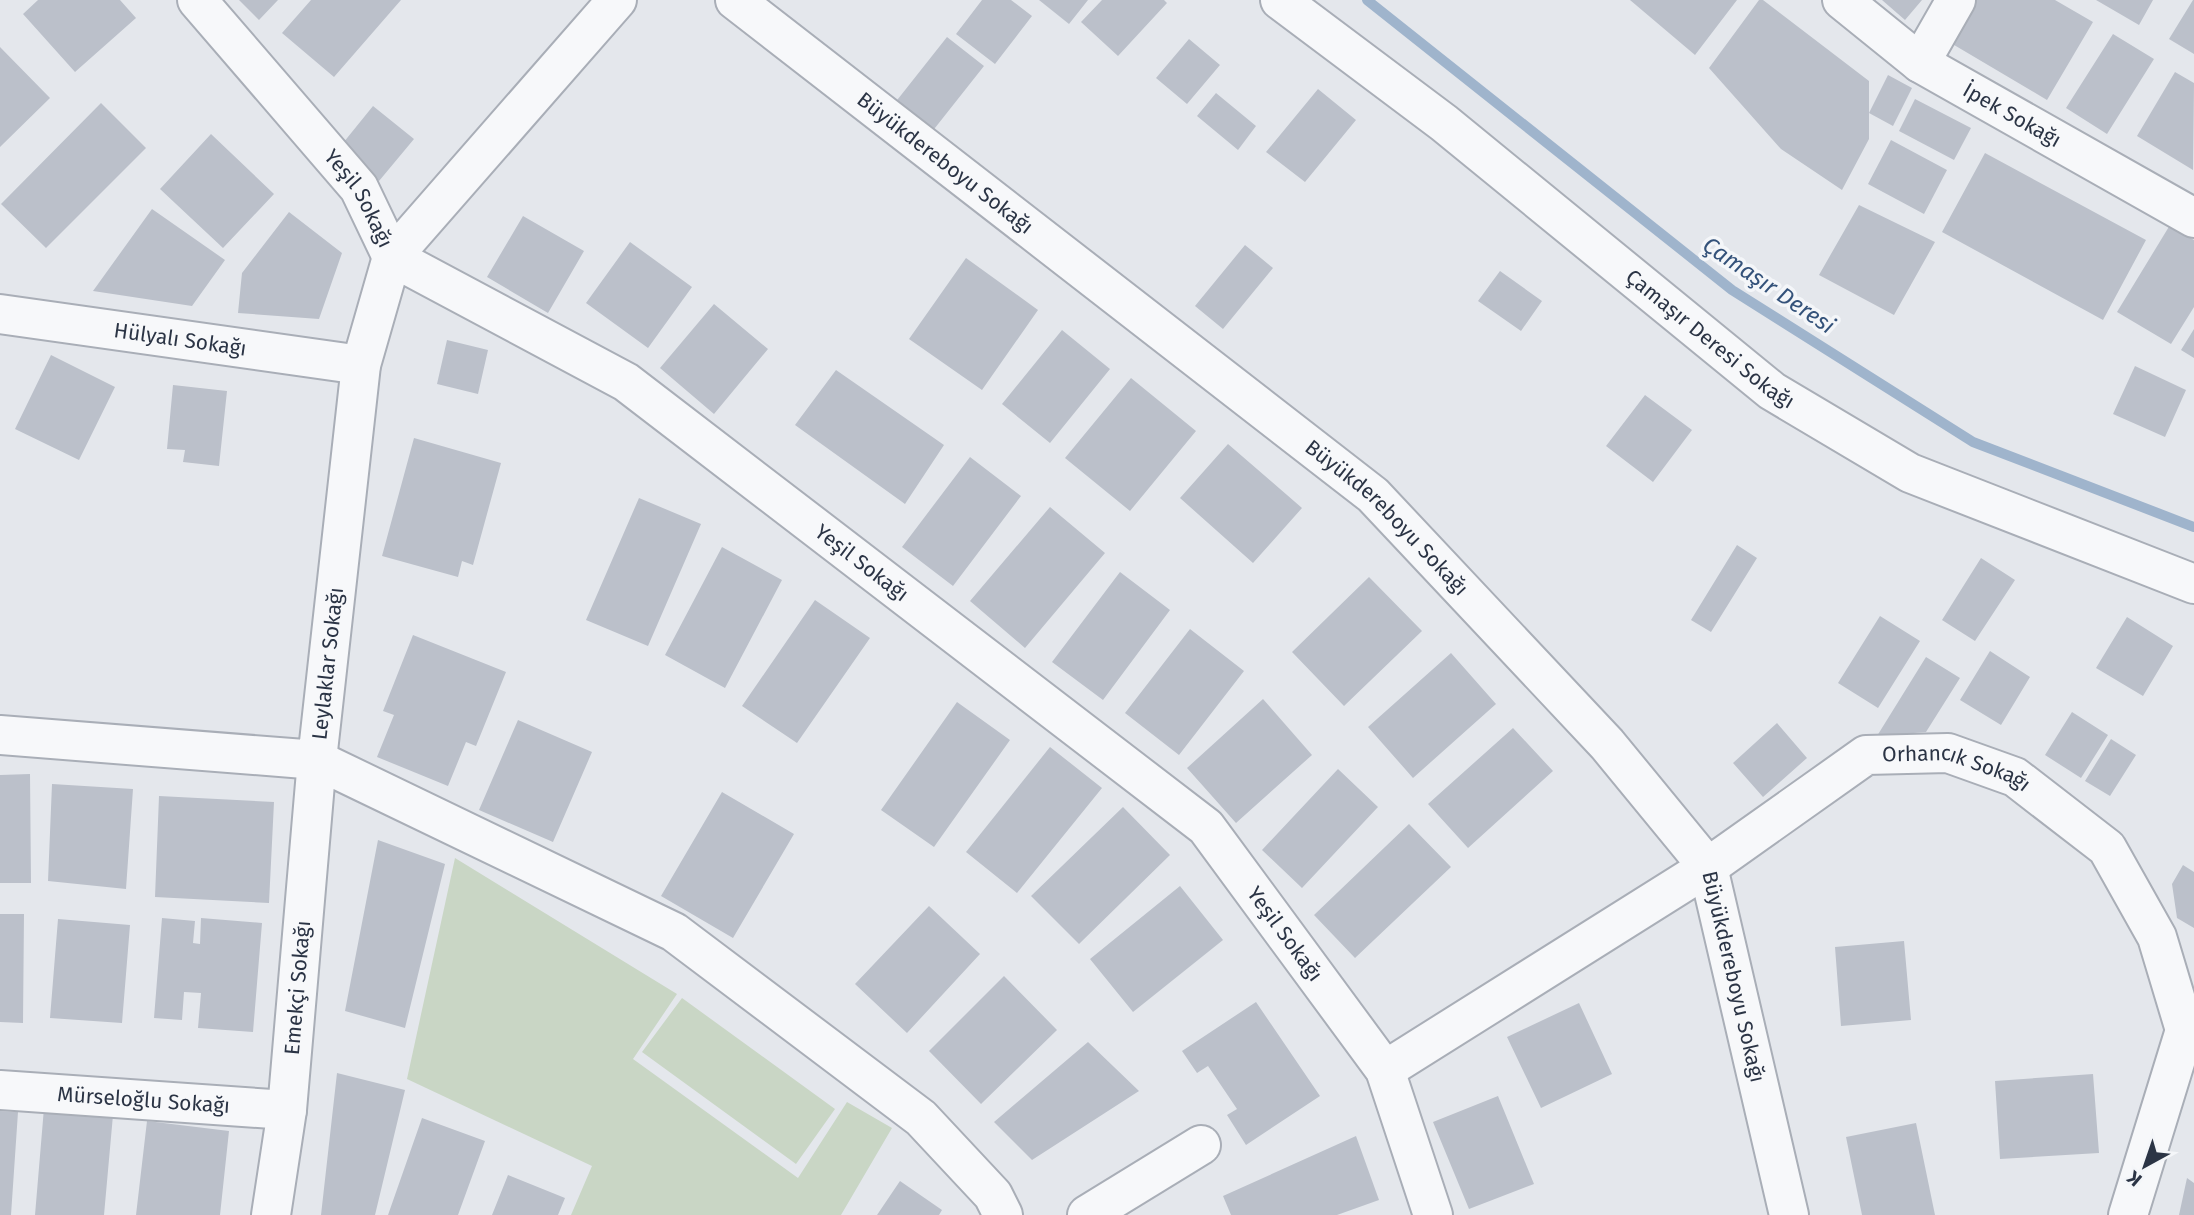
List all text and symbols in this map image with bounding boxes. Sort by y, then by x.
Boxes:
street label: İpek Sokağı [1958,77,2066,153]
street label: Büyükdereboyu Sokağı [852,87,1039,240]
street label: Yeşil Sokağı [319,144,399,252]
water label: Çamaşır Deresi [1698,231,1841,340]
street label: Çamaşır Deresi Sokağı [1620,264,1799,414]
street label: Hülyalı Sokağı [112,317,248,362]
street label: Büyükdereboyu Sokağı [1300,434,1474,601]
street label: Yeşil Sokağı [810,519,914,607]
street label: Leylaklar Sokağı [306,586,349,741]
street label: Orhancık Sokağı [1882,740,2036,797]
street label: Büyükdereboyu Sokağı [1696,868,1771,1085]
street label: Yeşil Sokağı [1241,881,1328,987]
street label: Emekçi Sokağı [279,919,316,1056]
street label: Mürseloğlu Sokağı [56,1081,231,1119]
north arrow [2110,1131,2180,1201]
text: K [2122,1165,2146,1191]

